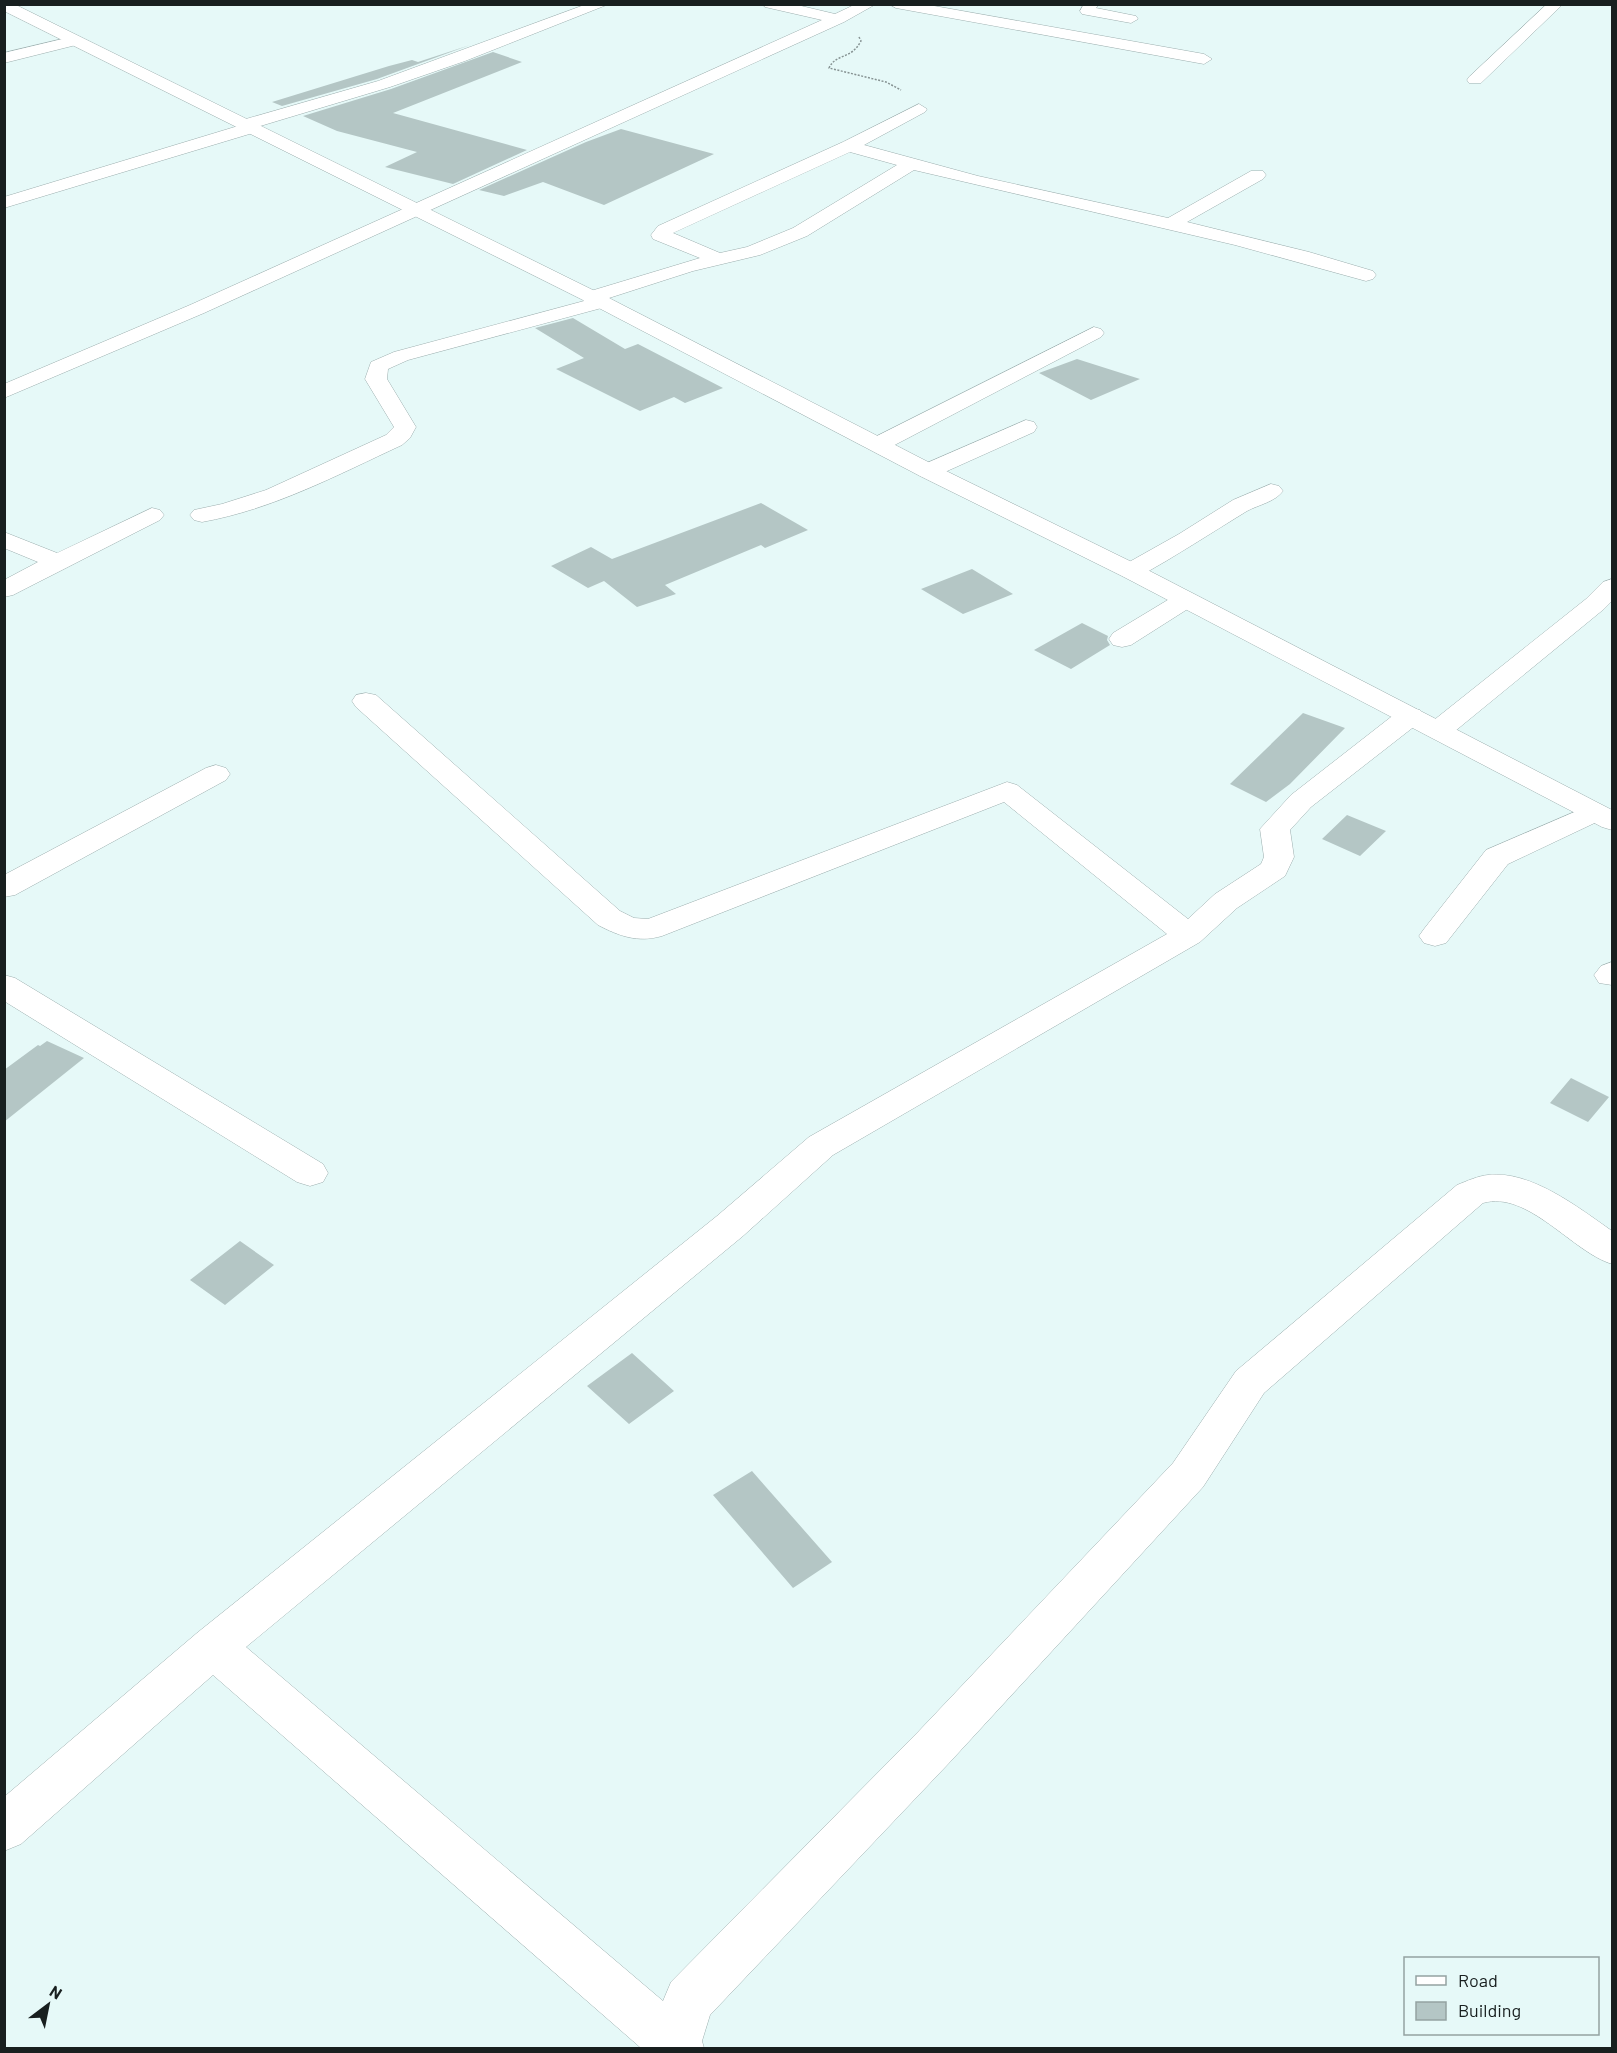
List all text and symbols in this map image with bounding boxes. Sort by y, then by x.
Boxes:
legend [1404,1957,1599,2035]
text: Road [1458,1969,1498,1991]
north arrow [18,1975,78,2035]
text: N [47,1981,66,2003]
text: Building [1458,1999,1521,2021]

